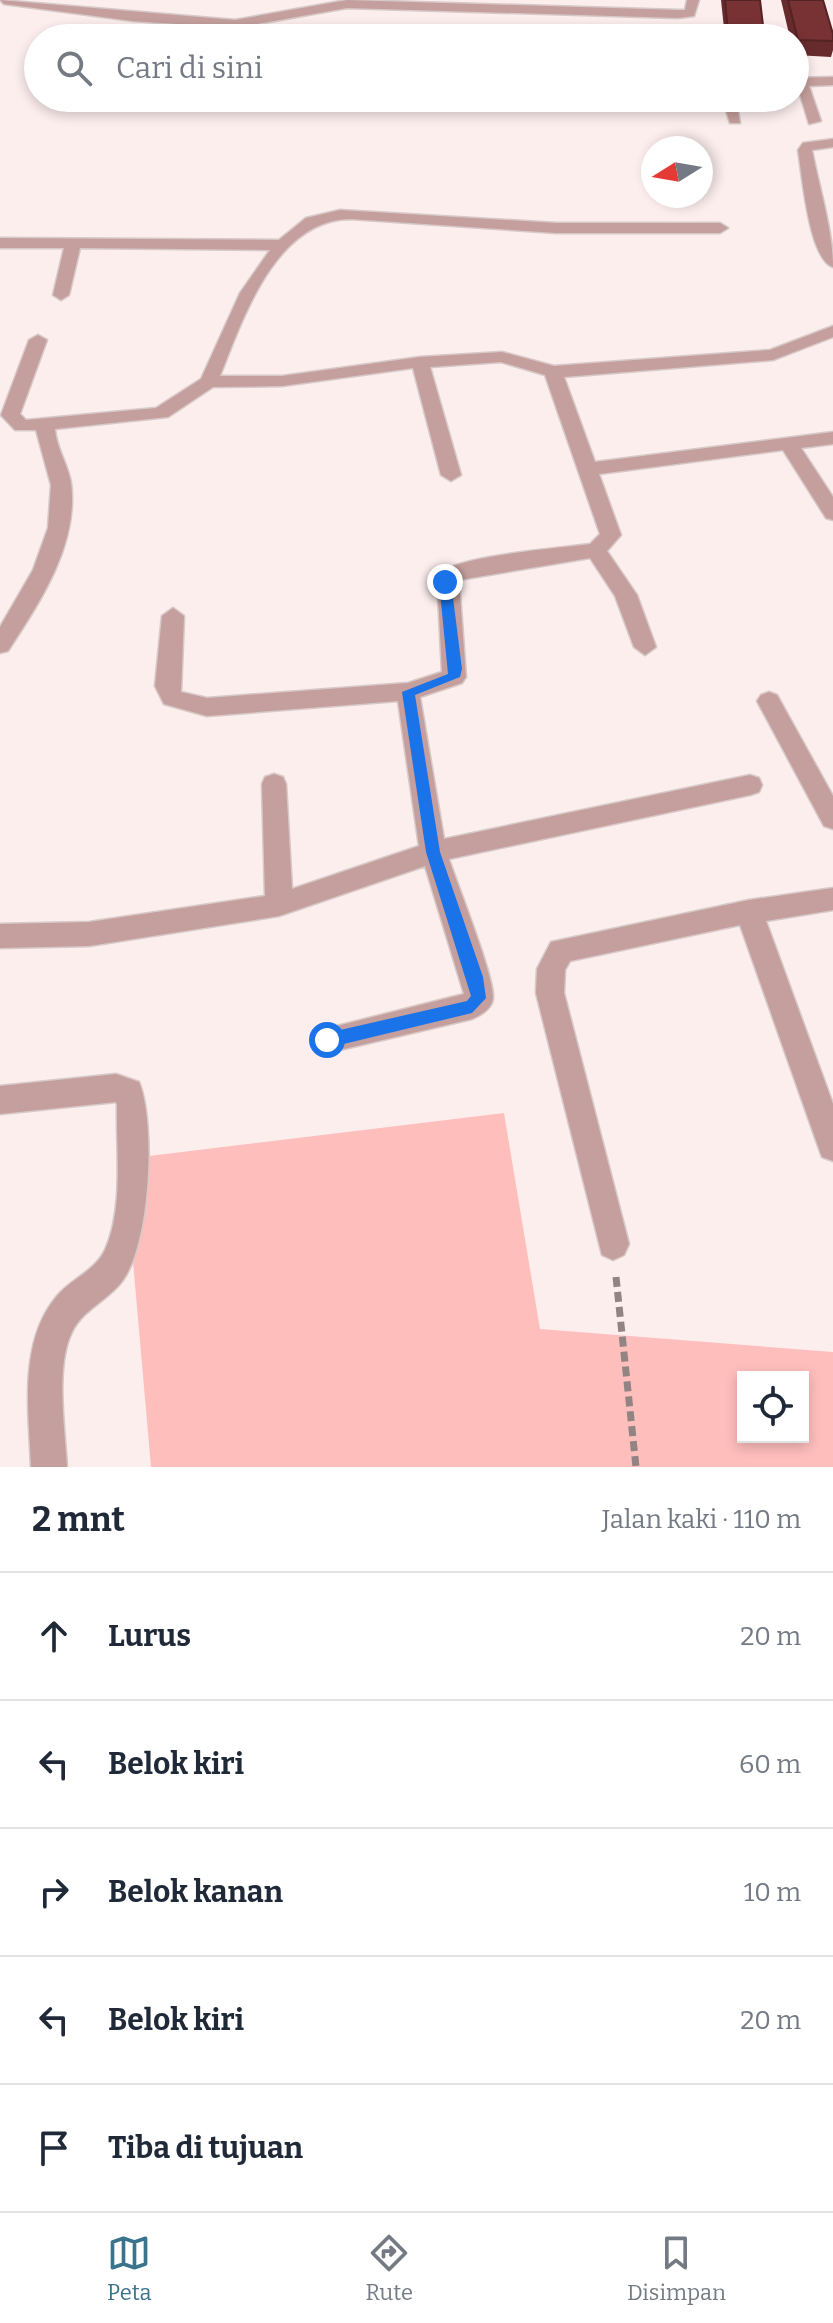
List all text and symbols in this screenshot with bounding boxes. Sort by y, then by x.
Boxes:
search box [24,24,809,112]
icon: search [52,46,96,90]
text: Cari di sini [116,50,263,86]
north arrow [641,136,713,208]
route end [427,564,463,600]
route start [309,1022,345,1058]
map controls [737,1371,809,1443]
button: locate [737,1371,809,1443]
text: 2 mnt [32,1499,125,1540]
text: Jalan kaki · 110 m [602,1504,801,1535]
icon: ahead [32,1614,76,1658]
text: Lurus [108,1618,191,1654]
text: 20 m [740,1621,801,1652]
icon: left [32,1742,76,1786]
text: Belok kiri [108,1746,244,1782]
text: 60 m [739,1749,801,1780]
icon: right [32,1870,76,1914]
text: Belok kanan [108,1874,283,1910]
text: 10 m [744,1877,801,1908]
icon: left [32,1998,76,2042]
text: Belok kiri [108,2002,244,2038]
text: 20 m [740,2005,801,2036]
icon: arrive [32,2126,76,2170]
text: Tiba di tujuan [108,2130,303,2166]
tab: Peta [107,2231,152,2306]
tab: Rute [365,2231,413,2306]
tab: Disimpan [627,2231,726,2306]

